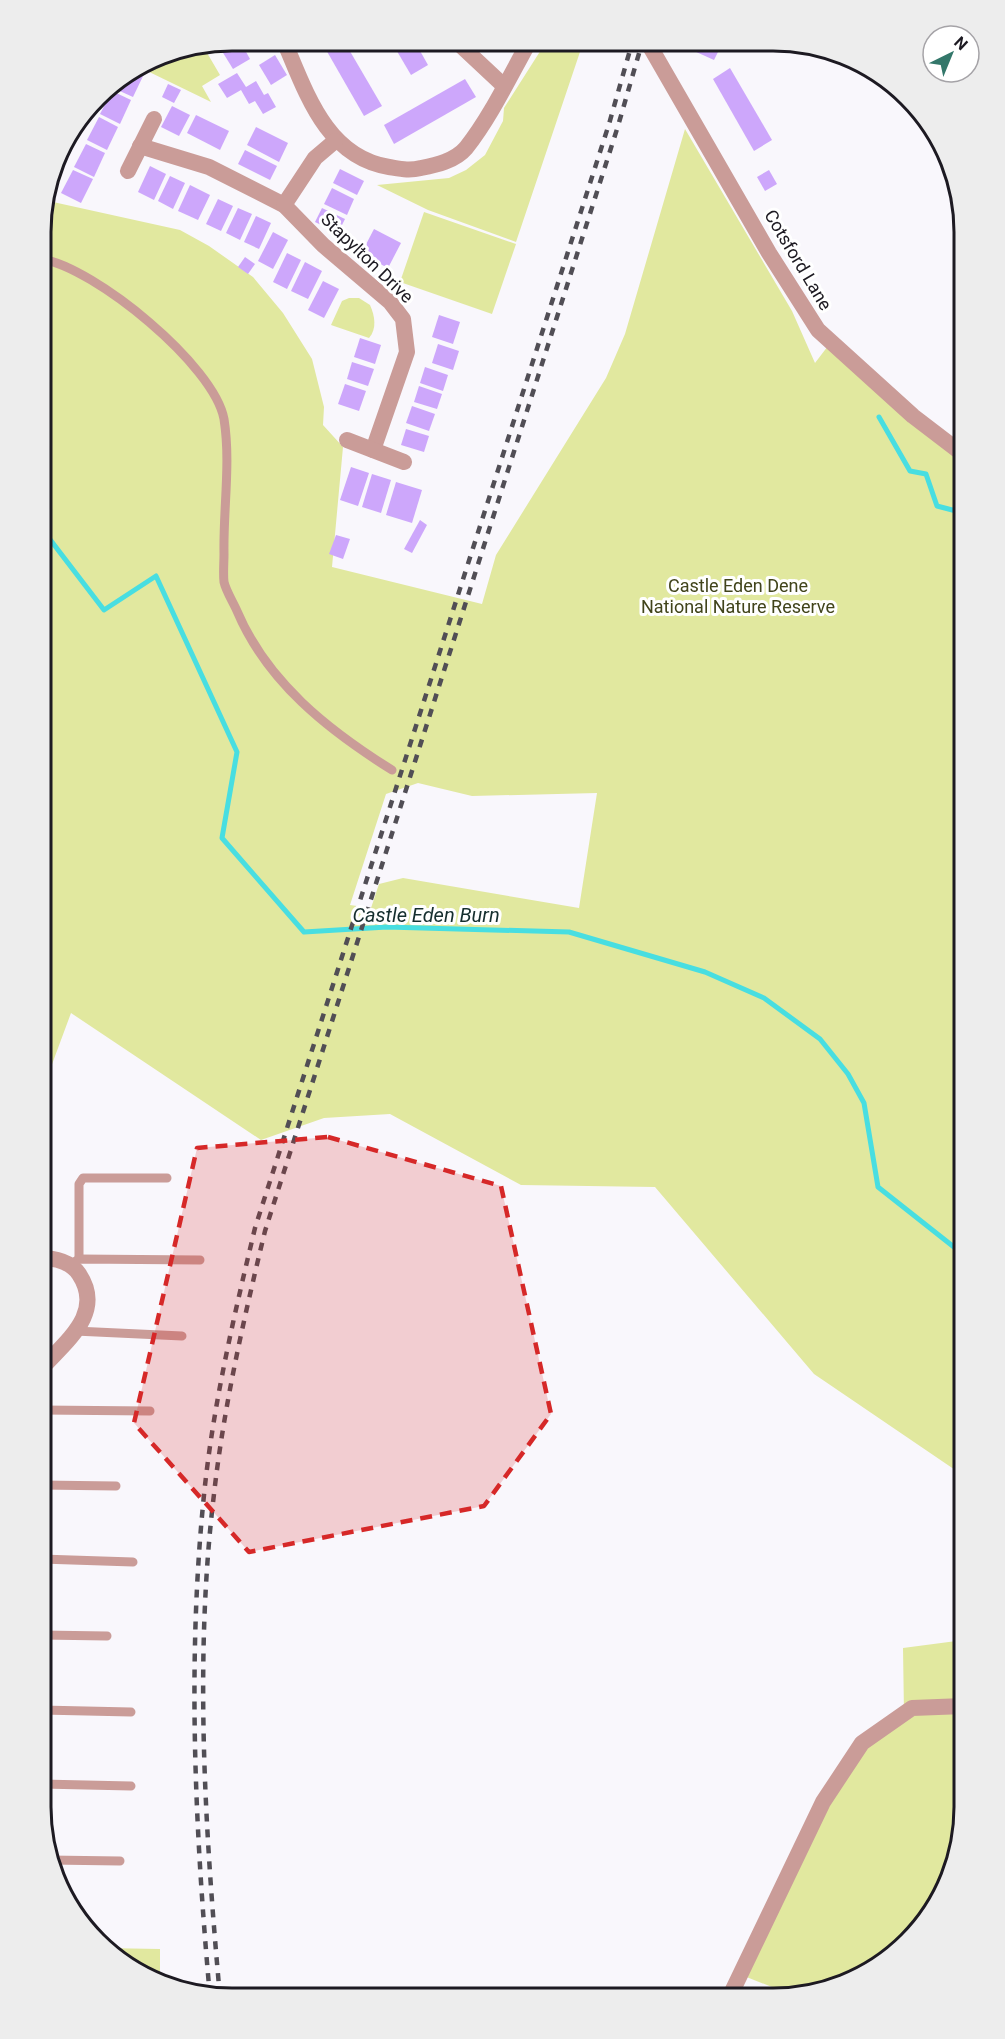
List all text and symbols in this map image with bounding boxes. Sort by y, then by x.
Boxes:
north arrow [921,24,981,84]
text: N [950,33,971,54]
street label: Cotsford Lane [760,206,837,314]
street label: Stapylton Drive [317,208,418,307]
park label: Castle Eden Dene National Nature Reserve [641,575,835,617]
water label: Castle Eden Burn [352,903,500,927]

